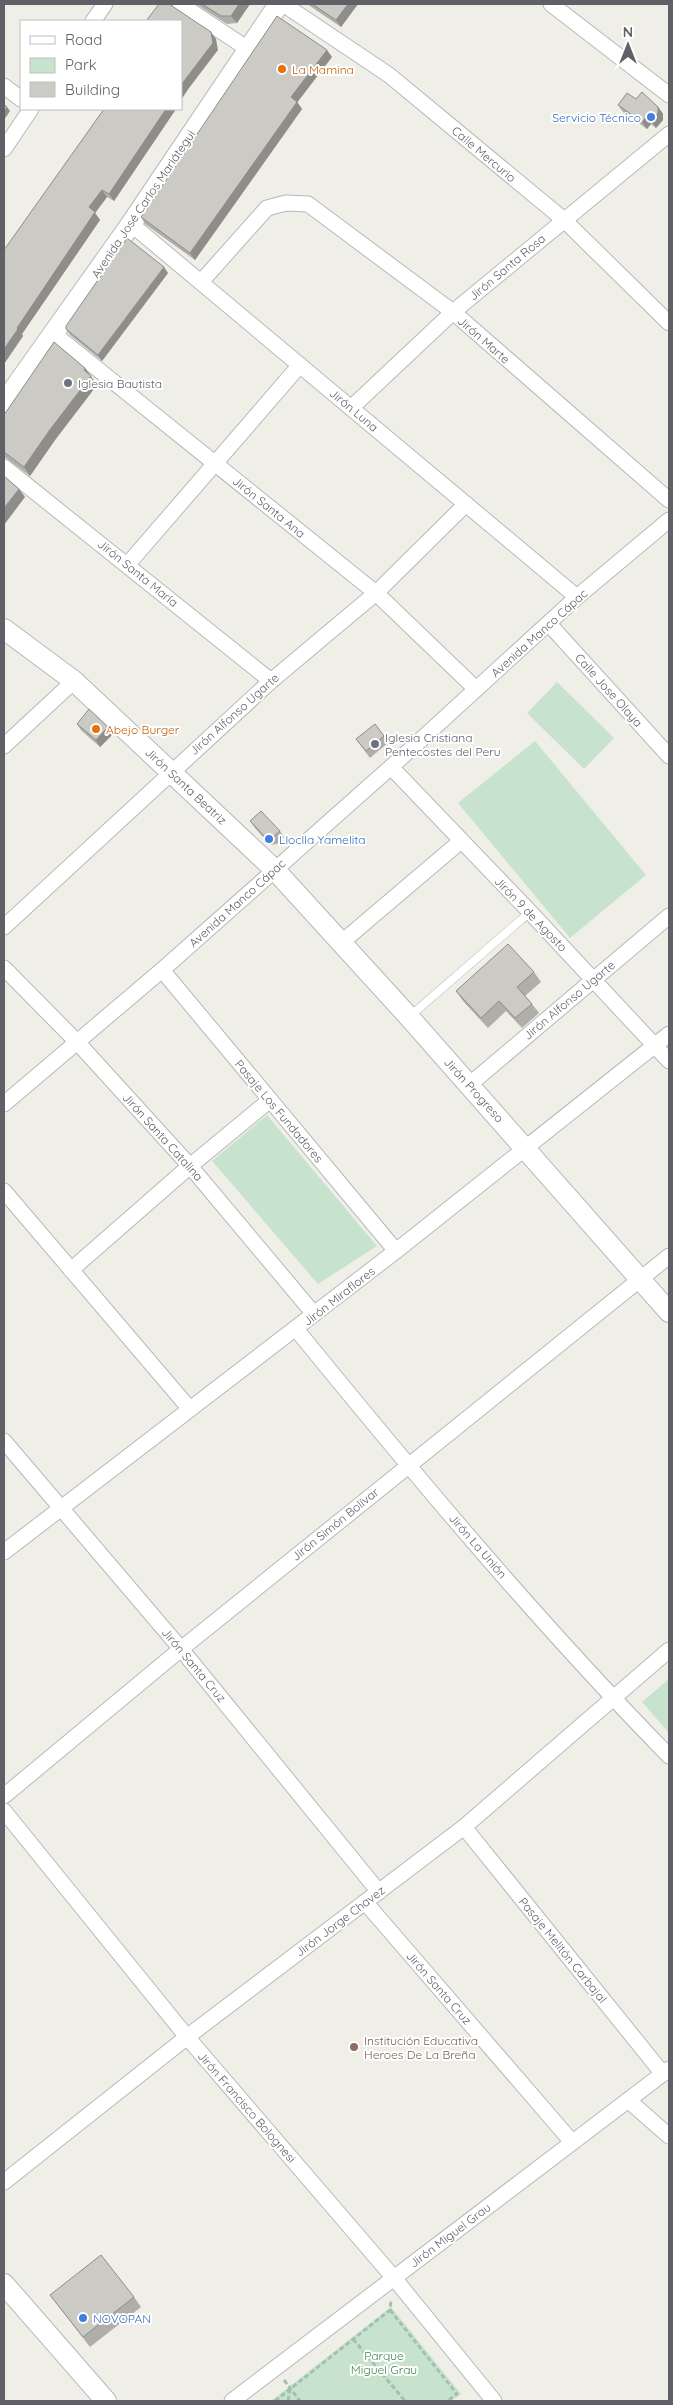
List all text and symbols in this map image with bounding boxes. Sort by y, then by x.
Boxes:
legend [20,20,182,110]
north arrow [603,20,653,70]
text: N [623,23,633,41]
text: Road [65,30,102,49]
text: Park [65,55,97,74]
place label: La Mamina [292,62,354,77]
marker: La Mamina [276,63,288,75]
text: Building [65,80,120,99]
place label: Servicio Técnico [552,110,641,125]
marker: Servicio Técnico [645,111,657,123]
street label: Calle Mercurio [449,123,519,185]
street label: Avenida José Carlos Mariátegui [88,127,198,281]
street label: Jirón Santa Rosa [466,231,548,303]
street label: Jirón Marte [455,313,513,367]
place label: Iglesia Bautista [78,376,162,391]
marker: Iglesia Bautista [62,377,74,389]
street label: Jirón Luna [327,385,381,435]
street label: Jirón Santa Ana [230,473,308,541]
street label: Jirón Santa María [95,536,181,610]
street label: Avenida Manco Cápac [488,586,590,680]
street label: Calle Jose Olaya [572,650,646,730]
street label: Jirón Alfonso Ugarte [186,670,282,758]
place label: Abejo Burger [106,722,180,737]
marker: Abejo Burger [90,723,102,735]
place label: Iglesia Cristiana Pentecostes del Peru [385,730,501,759]
marker: Iglesia Cristiana Pentecostes del Peru [369,738,381,750]
street label: Jirón Santa Beatriz [142,744,230,828]
place label: Lloclla Yamelita [279,832,366,847]
marker: Lloclla Yamelita [263,833,275,845]
street label: Avenida Manco Cápac [186,856,288,950]
street label: Jirón 9 de Agosto [492,874,570,954]
street label: Jirón Alfonso Ugarte [520,957,618,1043]
street label: Jirón Progreso [441,1055,507,1125]
street label: Pasaje Los Fundadores [232,1057,327,1166]
street label: Jirón Santa Catalina [120,1090,206,1184]
street label: Jirón Miraflores [300,1263,378,1329]
street label: Jirón Simón Bolívar [288,1484,382,1564]
street label: Jirón La Unión [446,1511,510,1581]
street label: Jirón Santa Cruz [159,1625,230,1705]
street label: Jirón Jorge Chavez [292,1882,388,1959]
street label: Pasaje Melitón Carbajal [516,1894,610,2006]
street label: Jirón Santa Cruz [403,1948,475,2028]
place label: Institución Educativa Heroes De La Breña [364,2033,478,2062]
marker: Institución Educativa Heroes De La Breña [348,2041,360,2053]
street label: Jirón Francisco Bolognesi [195,2048,299,2166]
street label: Jirón Miguel Grau [406,2200,494,2270]
place label: NOVOPAN [93,2311,151,2326]
marker: NOVOPAN [77,2312,89,2324]
park label: Parque Miguel Grau [351,2348,417,2377]

